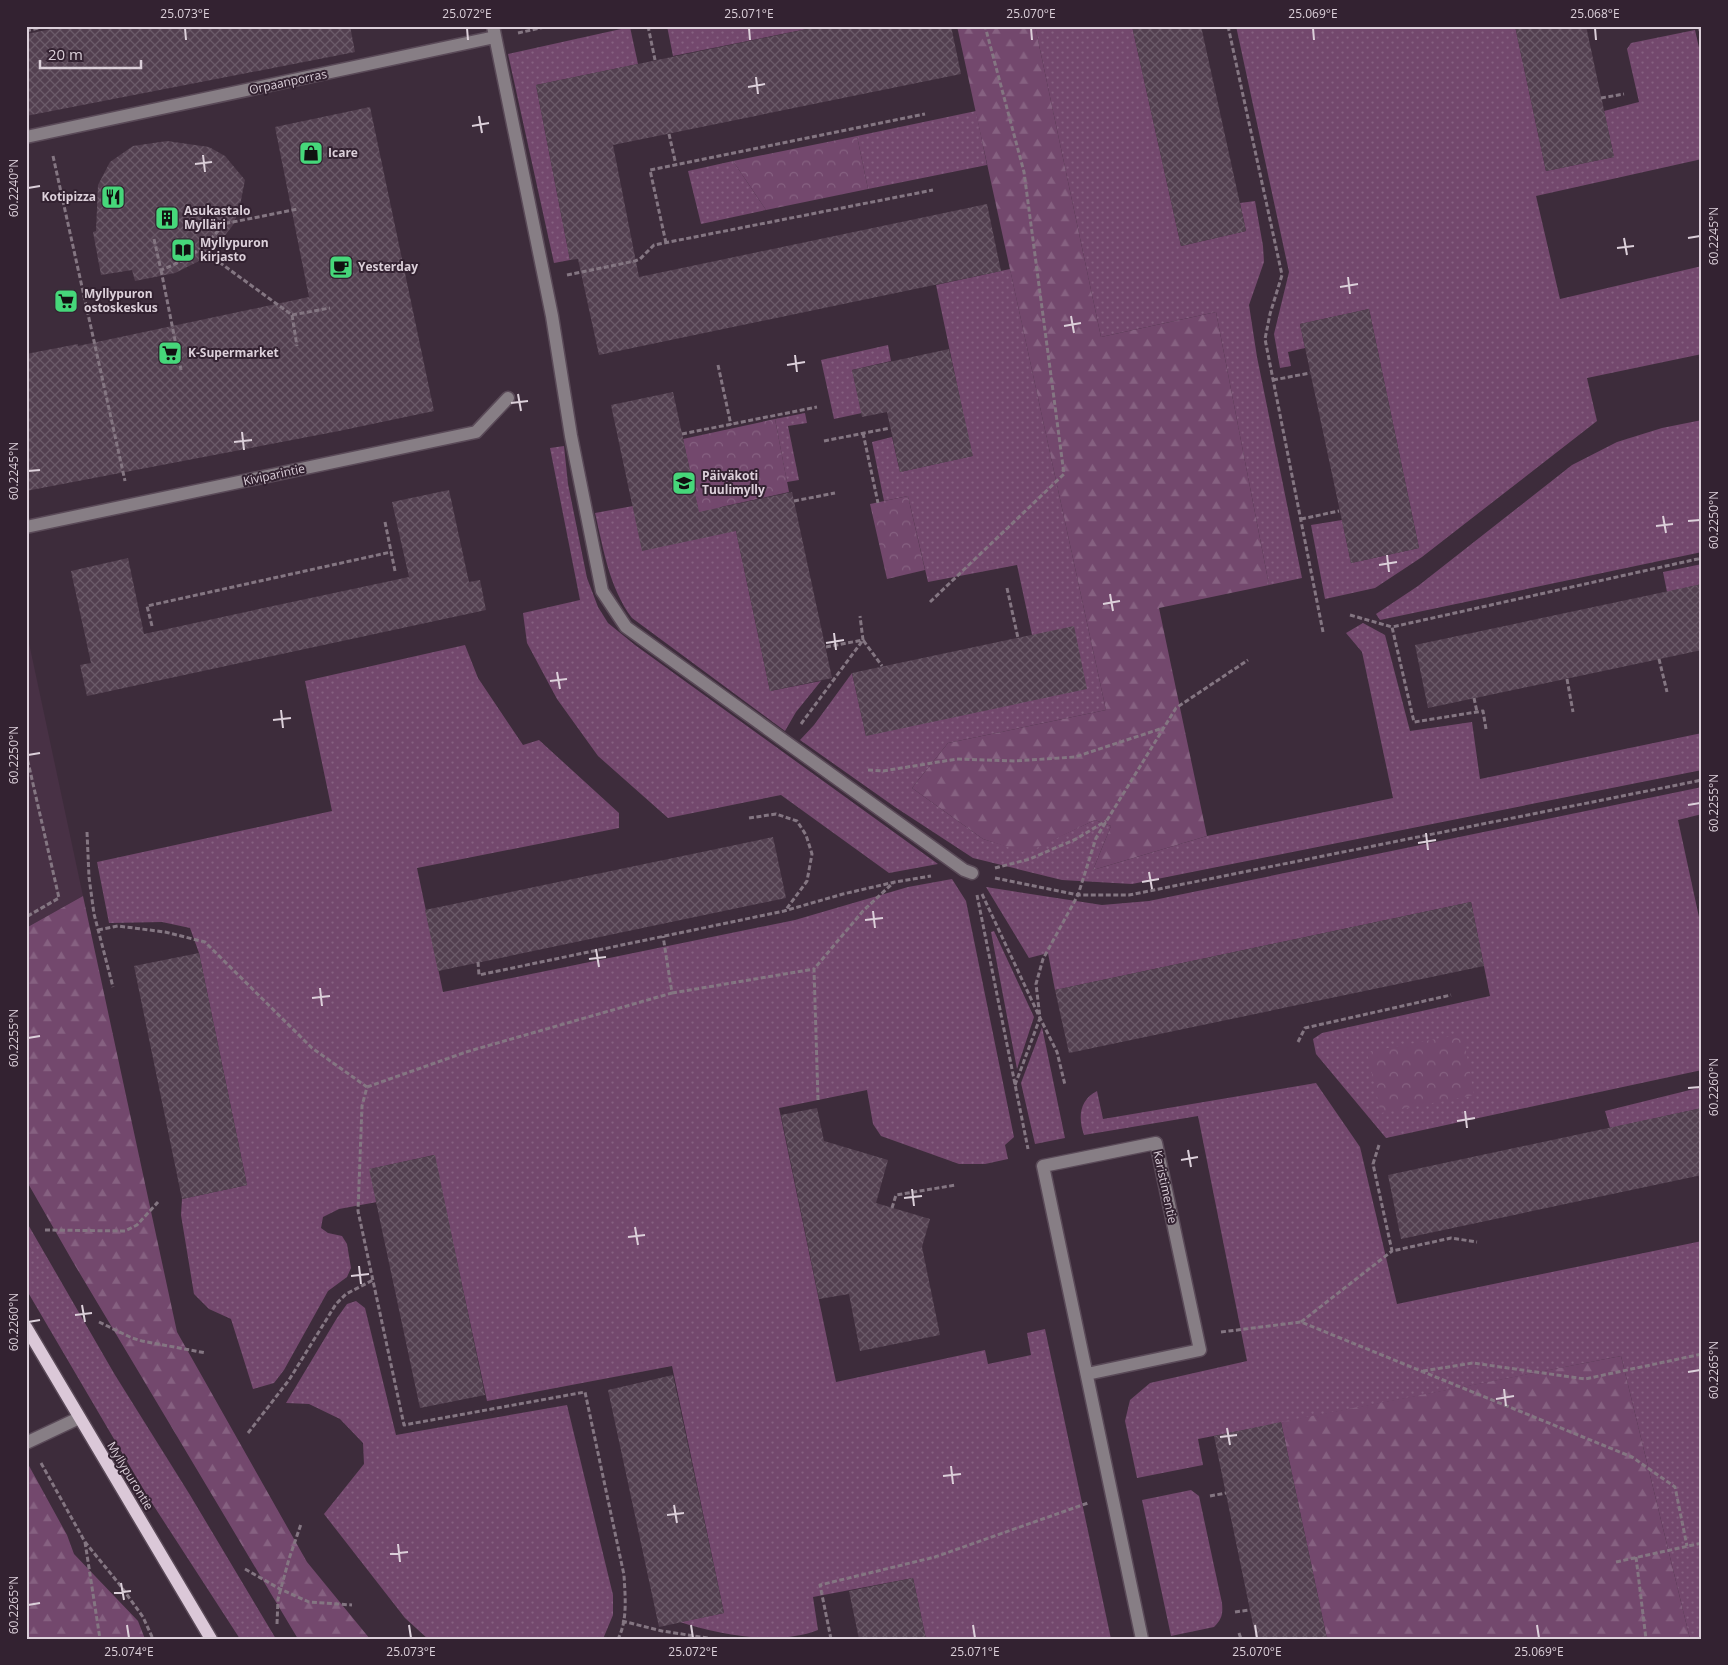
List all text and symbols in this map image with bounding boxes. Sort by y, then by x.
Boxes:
text: 25.073°E [160,5,210,22]
text: 25.072°E [442,5,492,22]
text: 25.071°E [724,5,774,22]
text: 25.070°E [1006,5,1056,22]
text: 25.069°E [1288,5,1338,22]
text: 25.068°E [1570,5,1620,22]
scale bar [40,38,141,70]
text: 20 m [48,44,83,64]
street label: Orpaanporras [247,65,329,98]
shop icon: Icare [298,140,324,166]
place label: Icare [328,144,358,161]
text: 60.2240°N [5,159,22,217]
restaurant icon: Kotipizza [100,184,126,210]
place label: Kotipizza [42,188,96,205]
place label: Asukastalo Mylläri [184,202,250,233]
building icon: Asukastalo Mylläri [154,205,180,231]
text: 60.2245°N [1705,207,1722,265]
place label: Myllypuron kirjasto [200,234,269,265]
library icon: Myllypuron kirjasto [170,237,196,263]
cafe icon: Yesterday [328,254,354,280]
place label: Yesterday [358,258,418,275]
place label: Myllypuron ostoskeskus [84,285,158,316]
supermarket icon: Myllypuron ostoskeskus [53,288,79,314]
supermarket icon: K-Supermarket [157,340,183,366]
place label: K-Supermarket [188,344,279,361]
text: 60.2245°N [5,442,22,500]
street label: Kiviparintie [241,460,307,489]
place label: Päiväkoti Tuulimylly [702,467,765,498]
school or university icon: Päiväkoti Tuulimylly [671,470,697,496]
text: 60.2250°N [1705,491,1722,549]
text: 60.2250°N [5,726,22,784]
text: 60.2255°N [1705,774,1722,832]
text: 60.2255°N [5,1009,22,1067]
text: 60.2260°N [1705,1058,1722,1116]
street label: Karistimentie [1149,1149,1182,1225]
text: 60.2260°N [5,1293,22,1351]
text: 60.2265°N [1705,1341,1722,1399]
street label: Myllypurontie [103,1438,158,1513]
text: 60.2265°N [5,1576,22,1634]
text: 25.074°E [104,1643,154,1660]
text: 25.073°E [386,1643,436,1660]
text: 25.072°E [668,1643,718,1660]
text: 25.071°E [950,1643,1000,1660]
text: 25.070°E [1232,1643,1282,1660]
text: 25.069°E [1514,1643,1564,1660]

